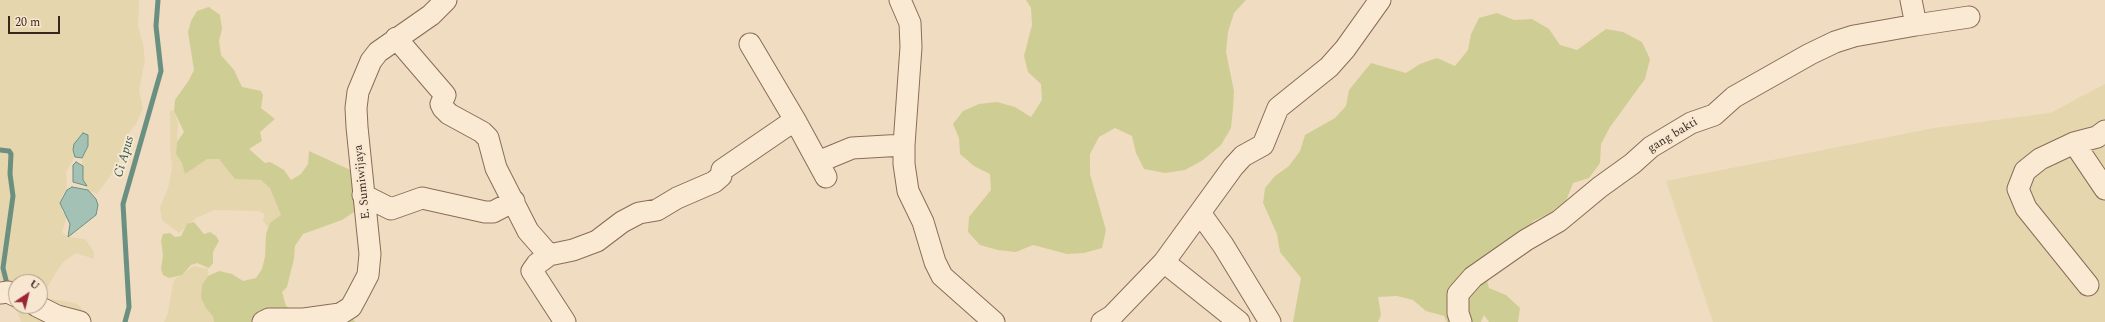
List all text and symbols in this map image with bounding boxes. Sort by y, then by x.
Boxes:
scale bar [10,8,62,34]
text: 20 m [15,13,40,32]
street label: gang bakti [1645,115,1701,157]
water label: Ci Apus [112,134,138,180]
street label: E. Sumiwijaya [352,144,374,220]
north arrow [8,274,48,314]
text: U [26,275,43,294]

